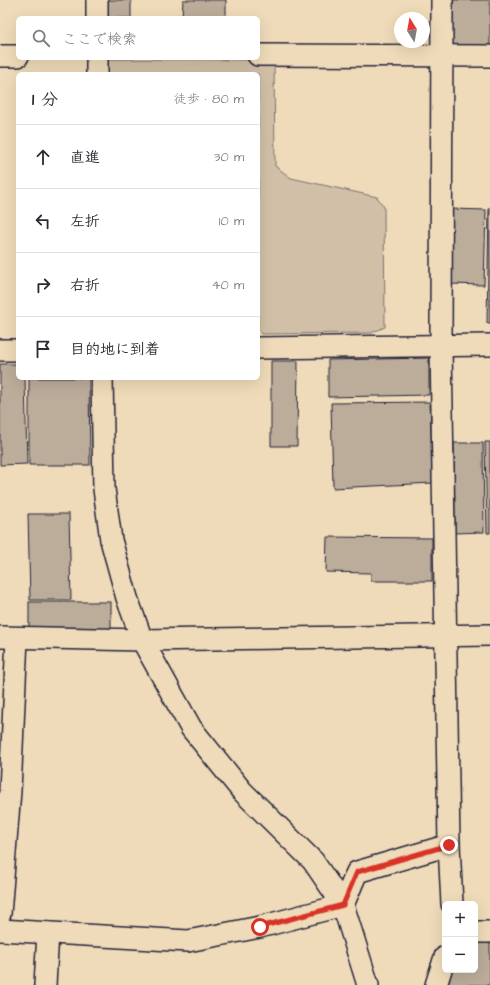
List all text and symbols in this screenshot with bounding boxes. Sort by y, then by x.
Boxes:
north arrow [394,12,430,48]
search box [16,16,260,60]
icon: search [30,27,52,49]
text: ここで検索 [62,29,137,50]
text: 1 分 [32,88,58,112]
text: 徒歩 · 80 m [174,90,244,108]
icon: ahead [32,146,54,168]
text: 直進 [70,147,100,168]
text: 30 m [214,148,244,166]
icon: left [32,210,54,232]
text: 左折 [70,211,100,232]
text: 10 m [219,212,244,230]
icon: right [32,274,54,296]
text: 右折 [70,275,100,296]
text: 40 m [212,276,244,294]
icon: arrive [32,338,54,360]
text: 目的地に到着 [70,339,160,360]
route end [440,836,458,854]
map controls [442,901,478,973]
button: + [442,901,478,937]
route start [251,918,269,936]
button: − [442,937,478,973]

